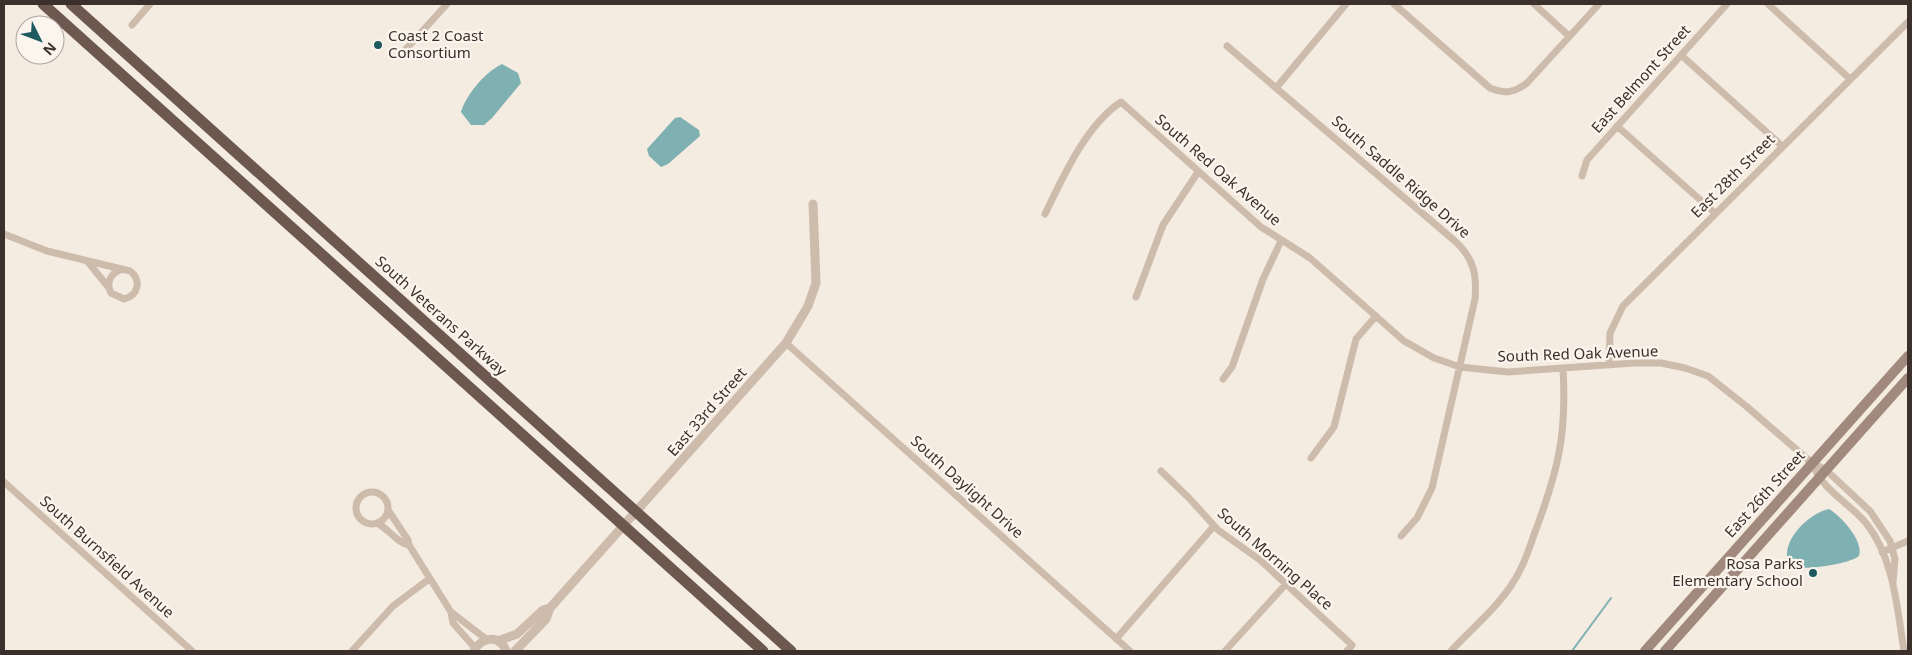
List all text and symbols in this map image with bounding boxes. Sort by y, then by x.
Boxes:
north arrow [15,15,65,65]
street label: East Belmont Street [1586,20,1695,137]
place label: Coast 2 Coast Consortium [388,25,484,62]
text: N [39,38,61,60]
marker: Coast 2 Coast Consortium [372,39,384,51]
street label: South Red Oak Avenue [1151,109,1286,230]
street label: South Saddle Ridge Drive [1328,110,1475,242]
street label: East 28th Street [1686,129,1779,222]
street label: South Veterans Parkway [372,251,512,380]
street label: South Red Oak Avenue [1497,340,1659,366]
street label: East 33rd Street [662,362,751,460]
street label: South Daylight Drive [907,430,1028,542]
street label: East 26th Street [1720,445,1809,541]
street label: South Burnsfield Avenue [36,491,179,622]
street label: South Morning Place [1214,503,1338,614]
place label: Rosa Parks Elementary School [1672,553,1803,590]
marker: Rosa Parks Elementary School [1807,567,1819,579]

